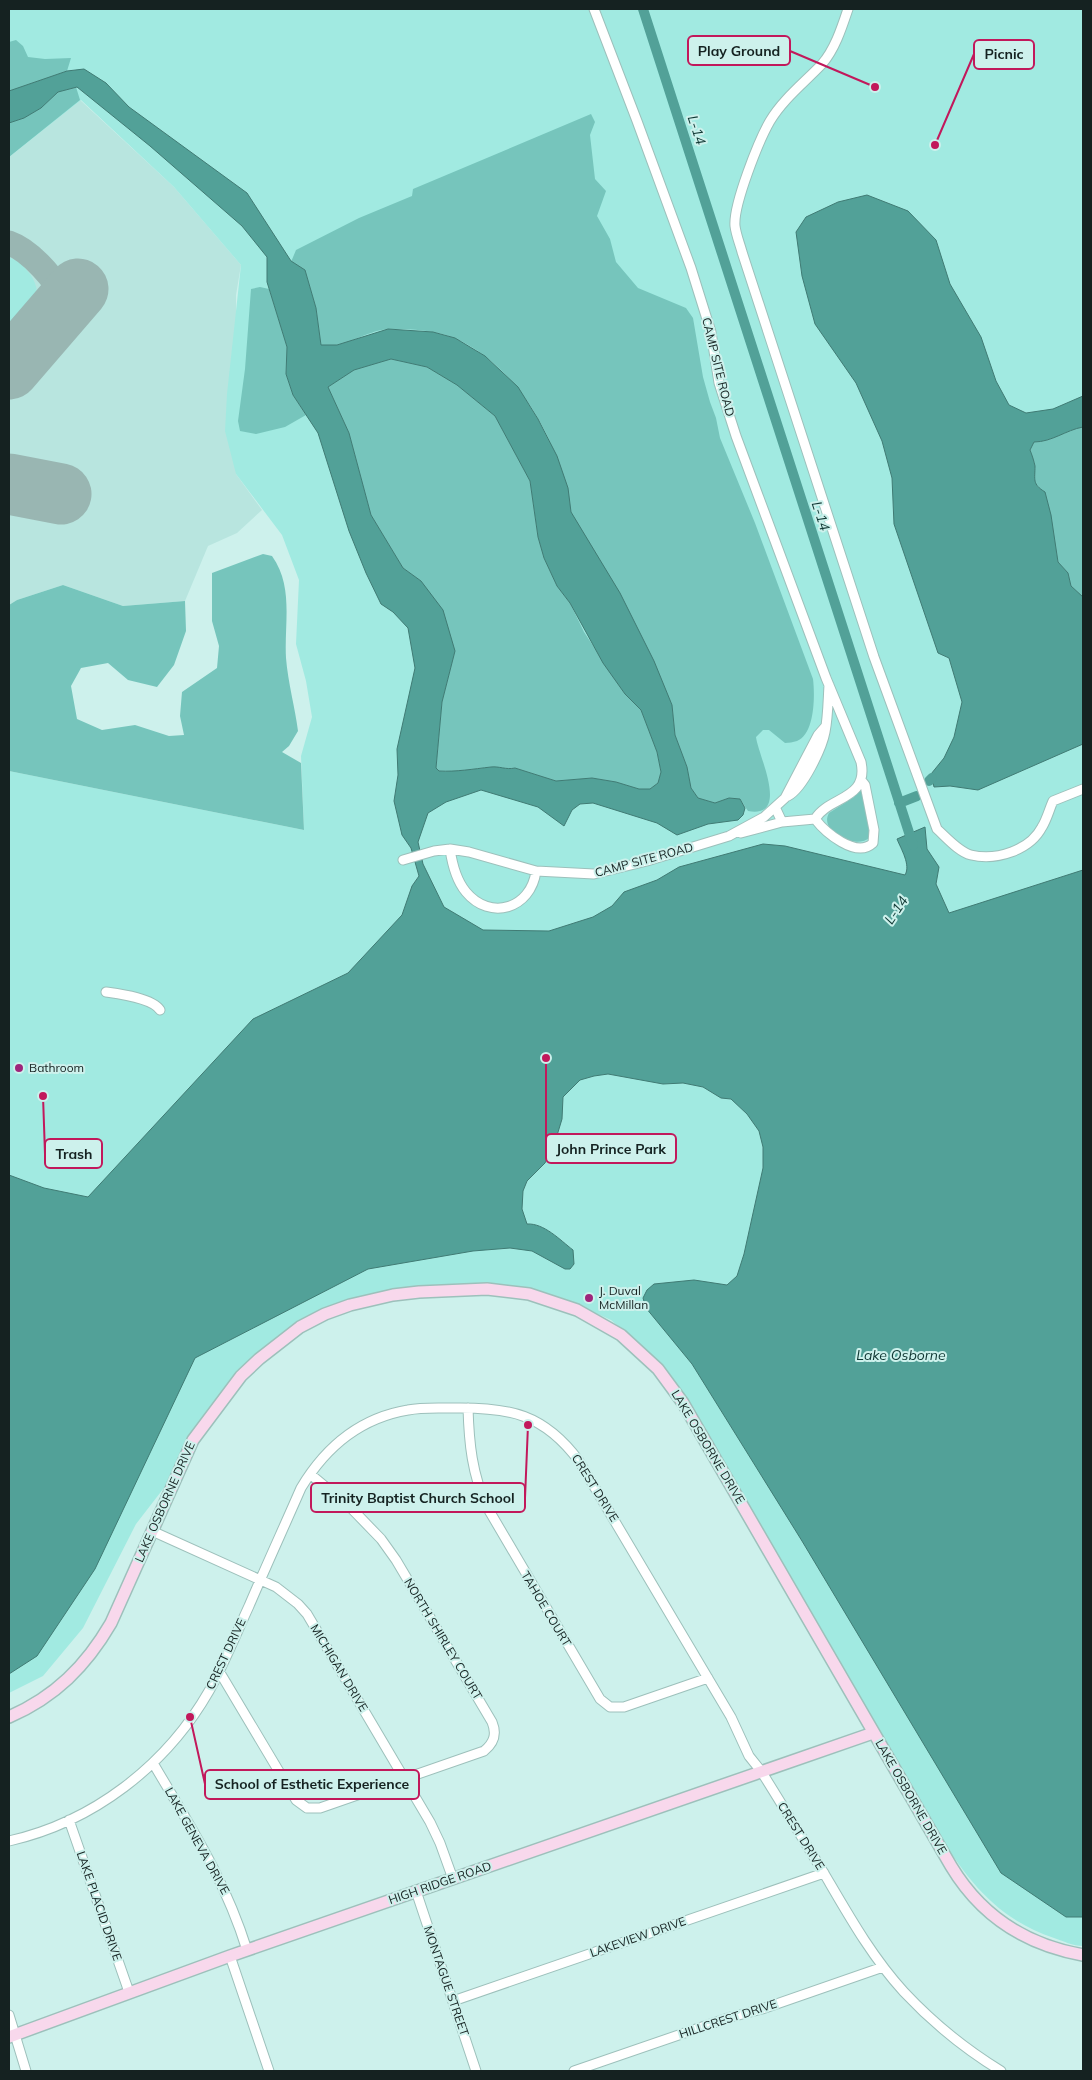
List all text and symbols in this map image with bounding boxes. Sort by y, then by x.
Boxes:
callout: Play Ground [688,36,790,65]
callout: Picnic [974,40,1034,69]
text: Play Ground [698,42,780,60]
text: Picnic [984,45,1024,63]
water label: L-14 [684,113,710,147]
street label: CAMP SITE ROAD [699,316,738,418]
water label: L-14 [808,499,834,533]
street label: CAMP SITE ROAD [593,839,695,880]
water label: L-14 [880,893,912,927]
place label: Bathroom [29,1060,84,1075]
marker: Bathroom [13,1062,25,1074]
callout: John Prince Park [546,1134,676,1163]
callout: Trash [45,1139,102,1168]
text: John Prince Park [556,1140,666,1158]
text: Trash [55,1145,93,1163]
place label: J. Duval McMillan [599,1283,648,1312]
marker: J. Duval McMillan [583,1292,595,1304]
water label: Lake Osborne [856,1346,946,1364]
street label: LAKE OSBORNE DRIVE [668,1387,748,1506]
street label: LAKE OSBORNE DRIVE [131,1439,198,1564]
street label: CREST DRIVE [569,1451,622,1524]
callout: Trinity Baptist Church School [311,1483,525,1512]
text: Trinity Baptist Church School [321,1489,515,1507]
street label: TAHOE COURT [518,1568,575,1650]
street label: NORTH SHIRLEY COURT [401,1575,486,1703]
street label: CREST DRIVE [202,1616,249,1692]
street label: MICHIGAN DRIVE [307,1621,371,1714]
street label: LAKE OSBORNE DRIVE [872,1737,951,1857]
callout: School of Esthetic Experience [205,1770,419,1799]
text: School of Esthetic Experience [215,1775,410,1793]
street label: LAKE GENEVA DRIVE [162,1785,233,1897]
street label: CREST DRIVE [775,1799,828,1872]
street label: LAKE PLACID DRIVE [74,1849,125,1963]
street label: HIGH RIDGE ROAD [386,1858,493,1907]
street label: LAKEVIEW DRIVE [588,1913,688,1960]
street label: MONTAGUE STREET [421,1924,473,2038]
street label: HILLCREST DRIVE [677,1996,779,2041]

